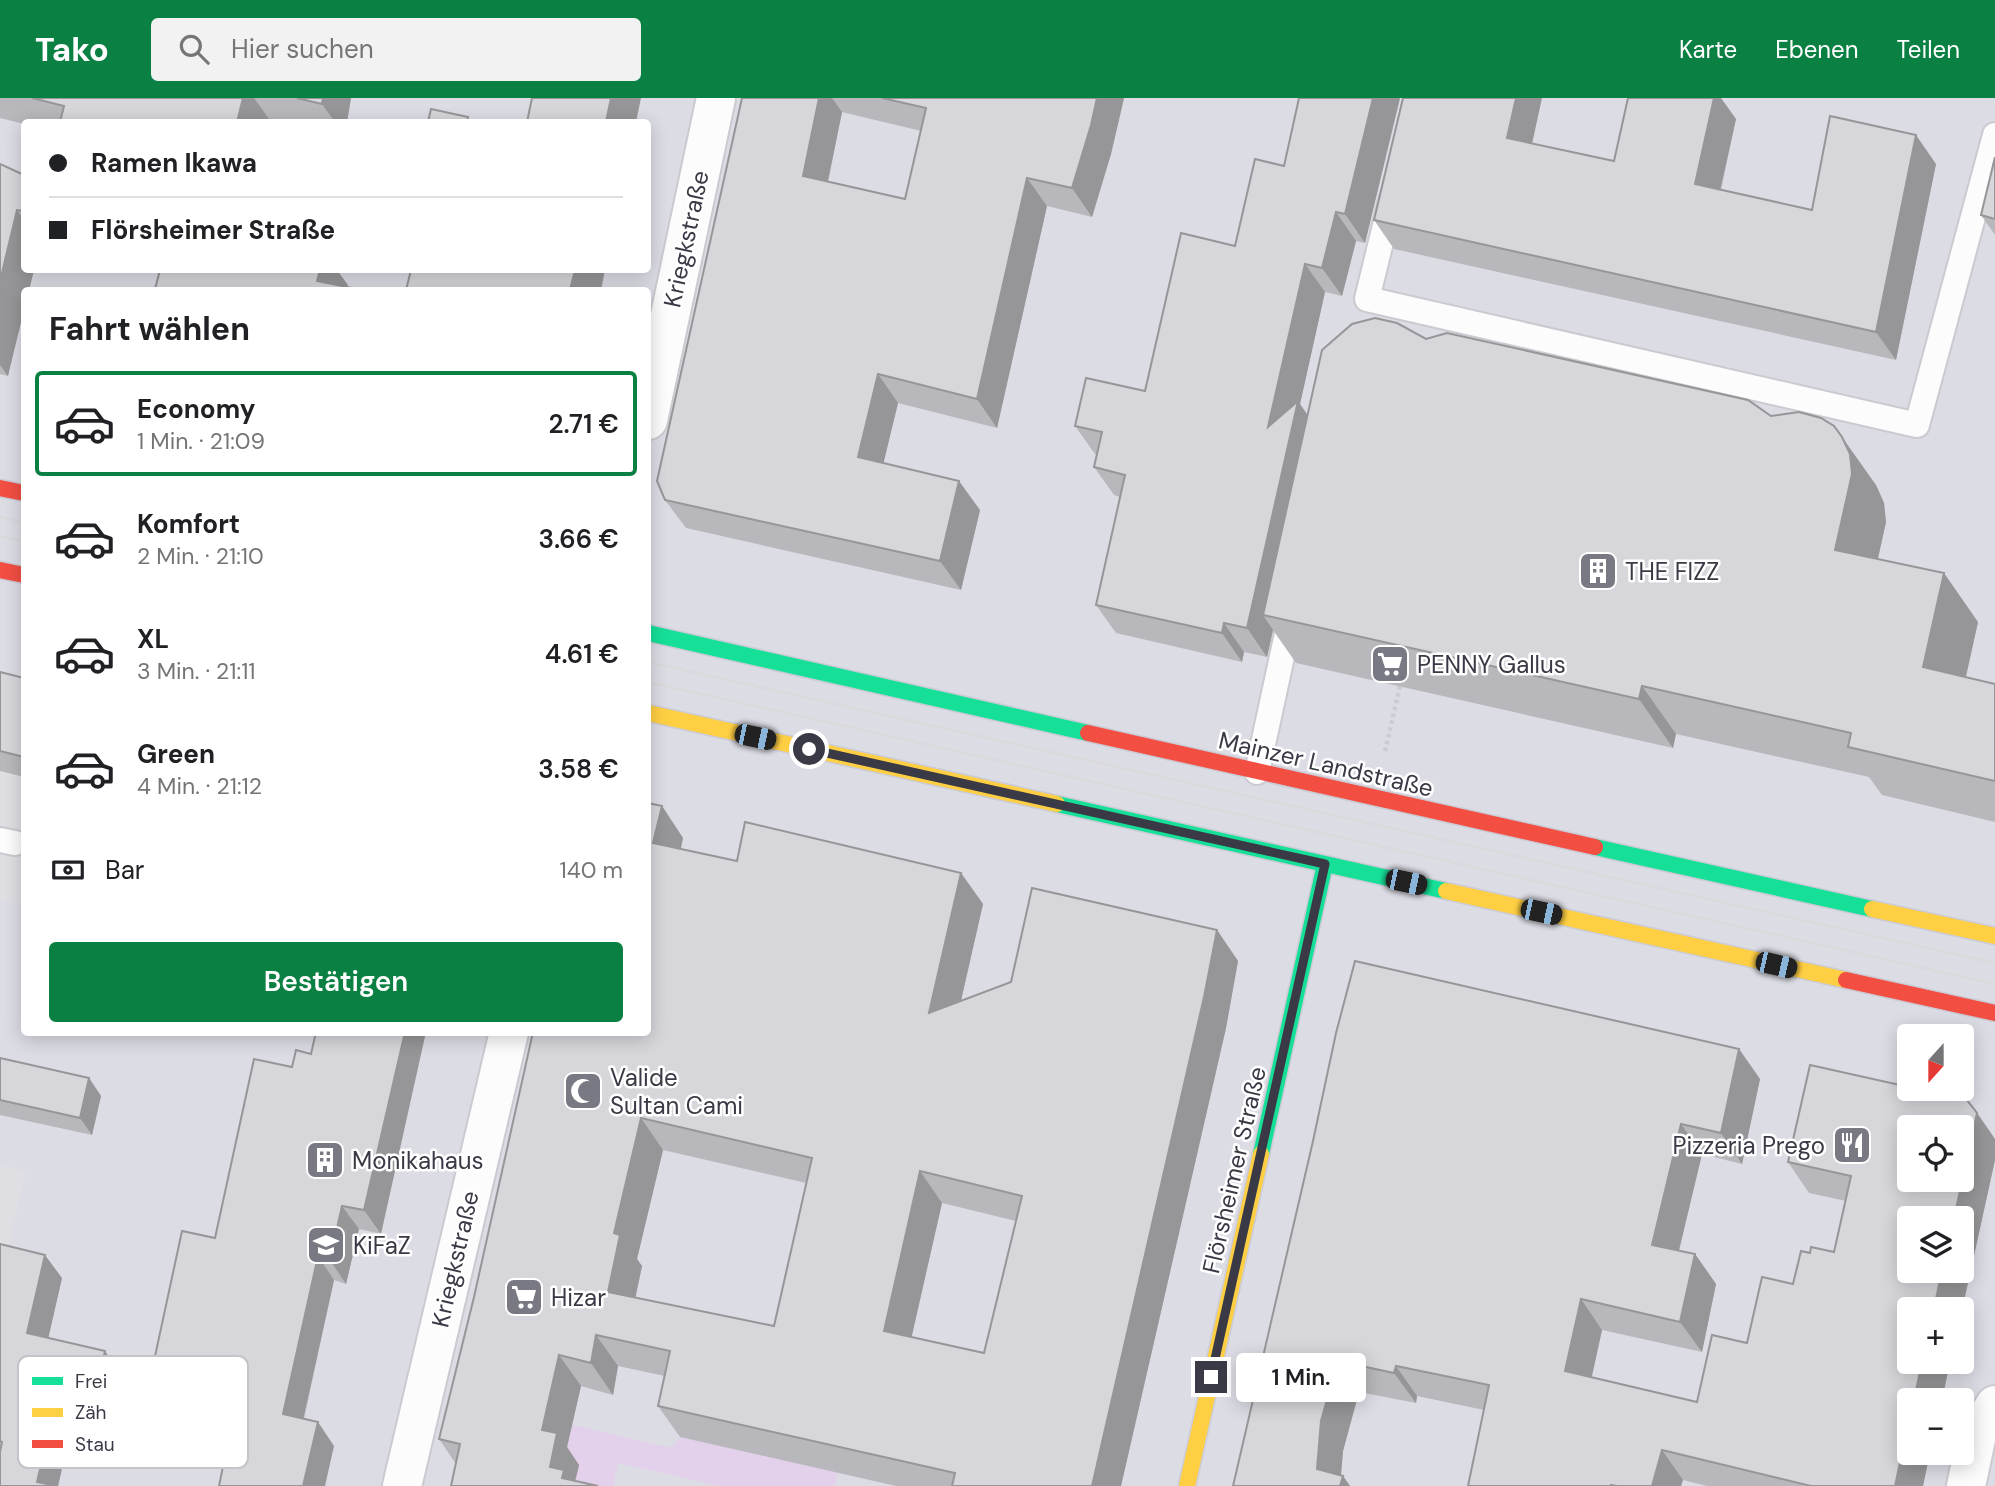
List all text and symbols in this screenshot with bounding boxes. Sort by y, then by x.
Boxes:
search box [151,18,641,81]
text: Tako [35,28,109,71]
icon: search [175,30,213,68]
text: Hier suchen [231,32,374,66]
text: Karte [1679,34,1737,65]
text: Ebenen [1775,34,1859,65]
text: Teilen [1897,34,1960,65]
text: Ramen Ikawa [91,146,257,180]
street label: Kriegkstraße [656,168,716,310]
text: Flörsheimer Straße [91,213,335,247]
text: Fahrt wählen [49,308,250,350]
icon: car [53,392,116,455]
text: Economy [137,392,255,426]
text: 2.71 € [549,407,619,441]
text: 1 Min. · 21:09 [137,426,265,456]
icon: car [53,507,116,570]
text: Komfort [137,507,240,541]
text: 3.66 € [538,522,619,556]
text: 2 Min. · 21:10 [137,541,264,571]
building icon: THE FIZZ [1577,550,1619,592]
place label: THE FIZZ [1625,556,1719,587]
icon: car [53,622,116,685]
text: XL [137,622,169,656]
text: 4.61 € [545,637,619,671]
supermarket icon: PENNY Gallus [1369,643,1411,685]
place label: PENNY Gallus [1417,649,1566,680]
text: 3 Min. · 21:11 [137,656,256,686]
car [733,722,778,752]
street label: Mainzer Landstraße [1216,724,1436,804]
route start [793,733,825,765]
icon: car [53,737,116,800]
text: Green [137,737,215,771]
text: 3.58 € [538,752,619,786]
text: 4 Min. · 21:12 [137,771,262,801]
icon: cash [49,851,87,889]
text: Bar [105,853,144,887]
text: 140 m [560,855,623,885]
car [1384,867,1429,897]
car [1519,897,1564,927]
button: Bestätigen [49,942,623,1022]
car [1754,950,1799,980]
north arrow [1897,1024,1974,1101]
map controls [1897,1024,1974,1465]
place label: Valide Sultan Cami [610,1062,743,1121]
street label: Flörsheimer Straße [1195,1064,1273,1276]
mosque icon: Valide Sultan Cami [562,1070,604,1112]
button: locate [1897,1115,1974,1192]
restaurant icon: Pizzeria Prego [1831,1124,1873,1166]
place label: Pizzeria Prego [1673,1130,1825,1161]
building icon: Monikahaus [304,1139,346,1181]
place label: Monikahaus [352,1145,484,1176]
street label: Kriegkstraße [424,1188,486,1330]
button: layers [1897,1206,1974,1283]
school or university icon: KiFaZ [305,1224,347,1266]
place label: KiFaZ [353,1230,411,1261]
supermarket icon: Hizar [503,1276,545,1318]
place label: Hizar [551,1282,606,1313]
button: + [1897,1297,1974,1374]
callout: 1 Min. [1236,1352,1365,1402]
legend [18,1356,248,1468]
route end [1195,1361,1227,1393]
text: 1 Min. [1271,1362,1331,1392]
text: Frei [75,1369,107,1394]
button: − [1897,1388,1974,1465]
text: Zäh [75,1400,107,1425]
text: Stau [75,1432,115,1457]

